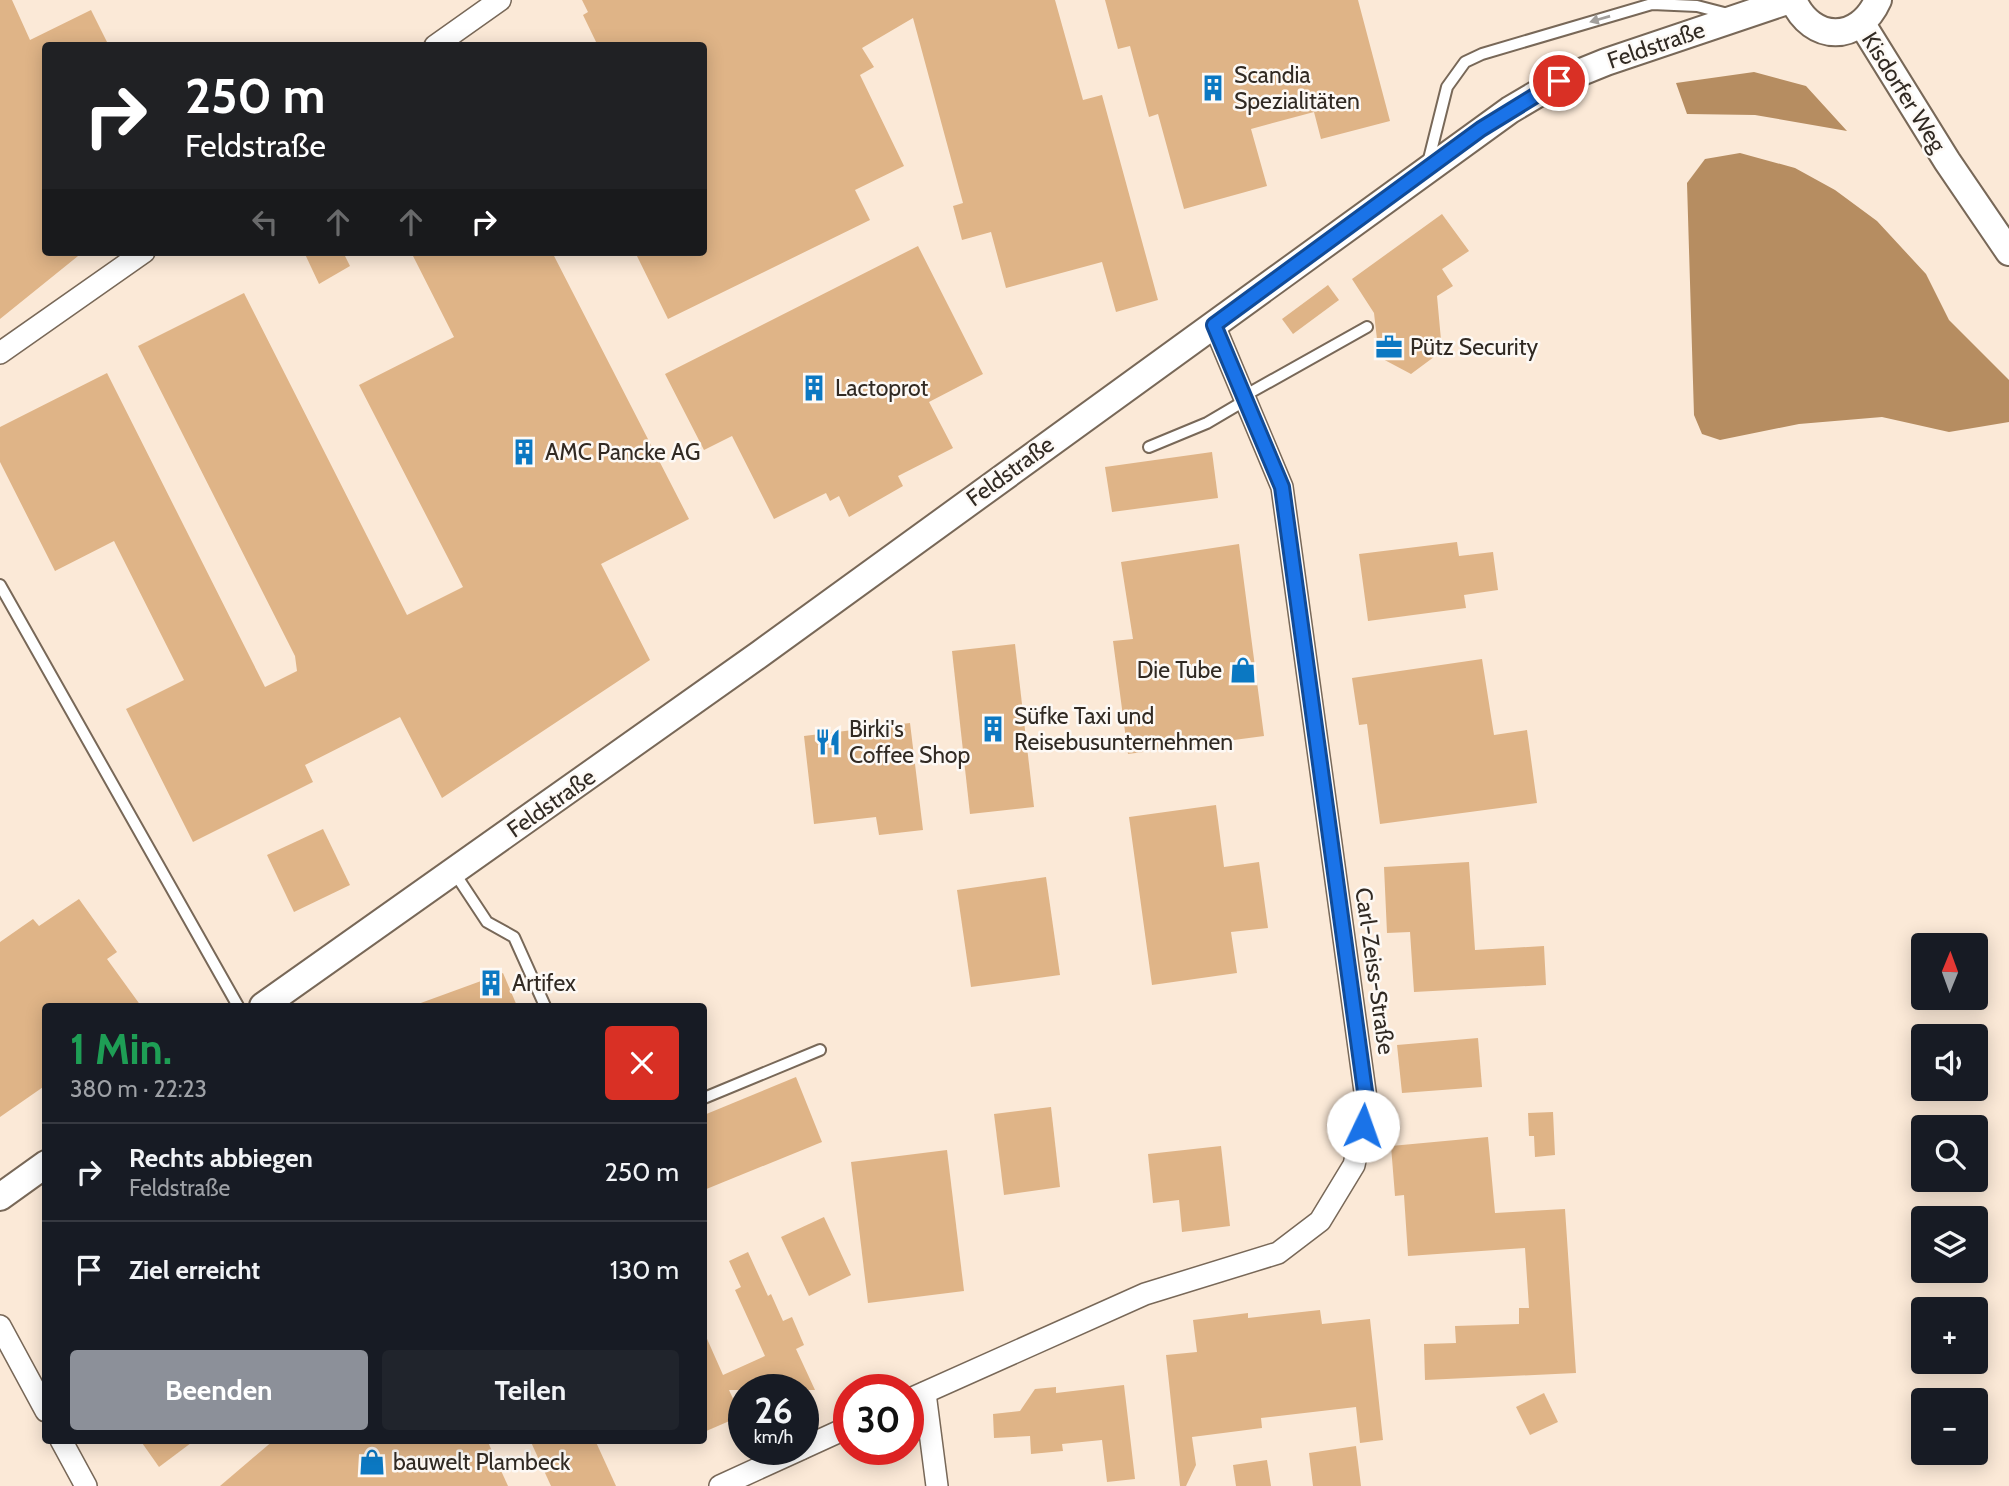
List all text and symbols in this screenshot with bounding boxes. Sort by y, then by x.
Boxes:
one-way arrow [1589,15,1610,25]
street label: Feldstraße [1604,15,1709,75]
street label: Kisdorfer Weg [1856,27,1952,158]
pin [1529,51,1589,111]
place label: Scandia Spezialitäten [1234,61,1360,115]
icon: arrive [1540,62,1578,100]
text: 250 m [185,66,325,125]
icon: right [70,70,161,161]
building icon: Scandia Spezialitäten [1198,73,1228,103]
text: Feldstraße [185,126,326,165]
icon: left [246,203,284,241]
icon: ahead [319,203,357,241]
icon: ahead [392,203,430,241]
icon: right [465,203,503,241]
office icon: Pütz Security [1374,332,1404,362]
place label: Pütz Security [1410,333,1538,361]
building icon: Lactoprot [799,373,829,403]
place label: Lactoprot [835,374,929,402]
street label: Feldstraße [961,430,1059,512]
building icon: AMC Pancke AG [509,437,539,467]
place label: AMC Pancke AG [545,438,700,466]
shop icon: Die Tube [1228,655,1258,685]
place label: Die Tube [1137,656,1222,684]
place label: Süfke Taxi und Reisebusunternehmen [1014,702,1233,756]
building icon: Süfke Taxi und Reisebusunternehmen [978,714,1008,744]
place label: Birki's Coffee Shop [849,715,971,769]
restaurant icon: Birki's Coffee Shop [813,727,843,757]
street label: Feldstraße [502,762,601,844]
street label: Carl-Zeiss-Straße [1349,886,1401,1056]
north arrow [1911,933,1988,1010]
map controls [1911,933,1988,1465]
building icon: Artifex [476,968,506,998]
place label: Artifex [512,969,576,997]
text: 1 Min. [70,1023,172,1075]
button: sound [1911,1024,1988,1101]
button: close [605,1026,679,1100]
text: 380 m · 22:23 [70,1075,207,1103]
position arrow [1326,1089,1400,1163]
button: search [1911,1115,1988,1192]
text: Rechts abbiegen [129,1142,313,1174]
icon: right [70,1153,108,1191]
text: 250 m [605,1156,679,1188]
text: Feldstraße [129,1174,230,1202]
button: layers [1911,1206,1988,1283]
icon: arrive [70,1251,108,1289]
text: Ziel erreicht [129,1254,260,1286]
text: 130 m [610,1254,679,1286]
button: + [1911,1297,1988,1374]
button: Beenden [70,1350,368,1430]
button: Teilen [382,1350,679,1430]
speed limit sign: 30 [833,1374,924,1465]
button: − [1911,1388,1988,1465]
text: 26 [754,1389,793,1432]
text: km/h [754,1426,793,1448]
shop icon: bauwelt Plambeck [357,1447,387,1477]
place label: bauwelt Plambeck [393,1448,571,1476]

